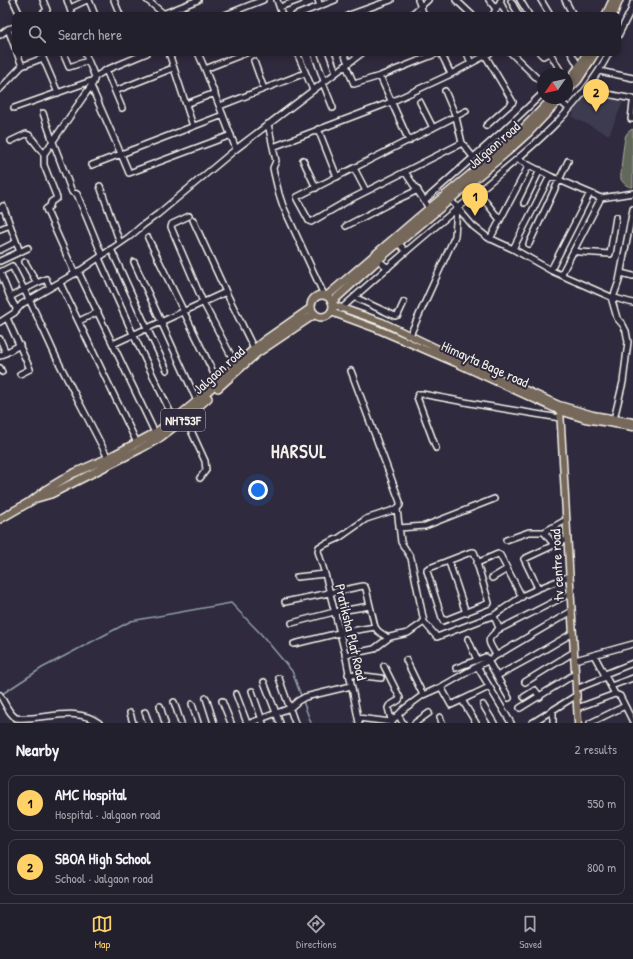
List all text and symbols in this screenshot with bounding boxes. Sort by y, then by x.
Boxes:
search box [12,12,621,56]
icon: search [26,23,48,45]
text: Search here [58,24,122,45]
north arrow [537,68,573,104]
pin: 2 [583,79,609,112]
street label: Jalgaon road [464,116,525,173]
pin: 1 [462,183,488,216]
street label: Himayta Bage road [438,336,532,392]
street label: Jalgaon road [189,341,250,399]
road number: NH753F [161,409,205,431]
district label: HARSUL [271,439,327,464]
your location [248,480,268,500]
street label: tv centre road [545,528,568,601]
street label: Pratiksha Plat Road [331,582,372,682]
text: Nearby [16,738,59,761]
text: 2 results [575,740,617,758]
text: AMC Hospital [55,784,127,805]
text: 1 [28,794,32,812]
text: 550 m [587,794,616,812]
text: Hospital · Jalgaon road [55,805,160,823]
text: SBOA High School [55,848,151,869]
text: 2 [27,858,33,876]
text: 800 m [587,858,616,876]
text: School · Jalgaon road [55,869,153,887]
tab: Map [91,913,113,951]
tab: Directions [296,913,337,951]
tab: Saved [519,913,542,951]

